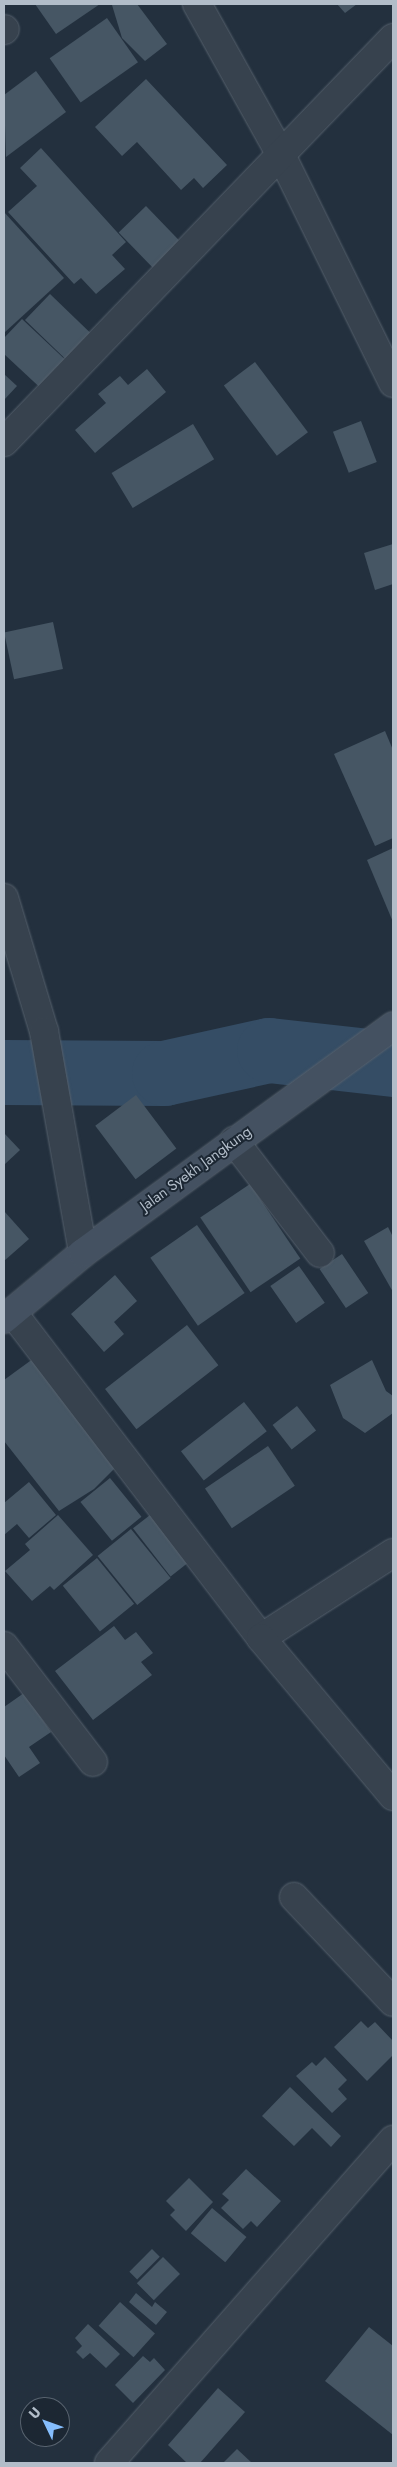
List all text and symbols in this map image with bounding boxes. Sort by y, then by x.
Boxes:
street label: Jalan Syekh Jangkung [137,1123,255,1215]
north arrow [20,2397,70,2447]
text: U [24,2402,45,2423]

